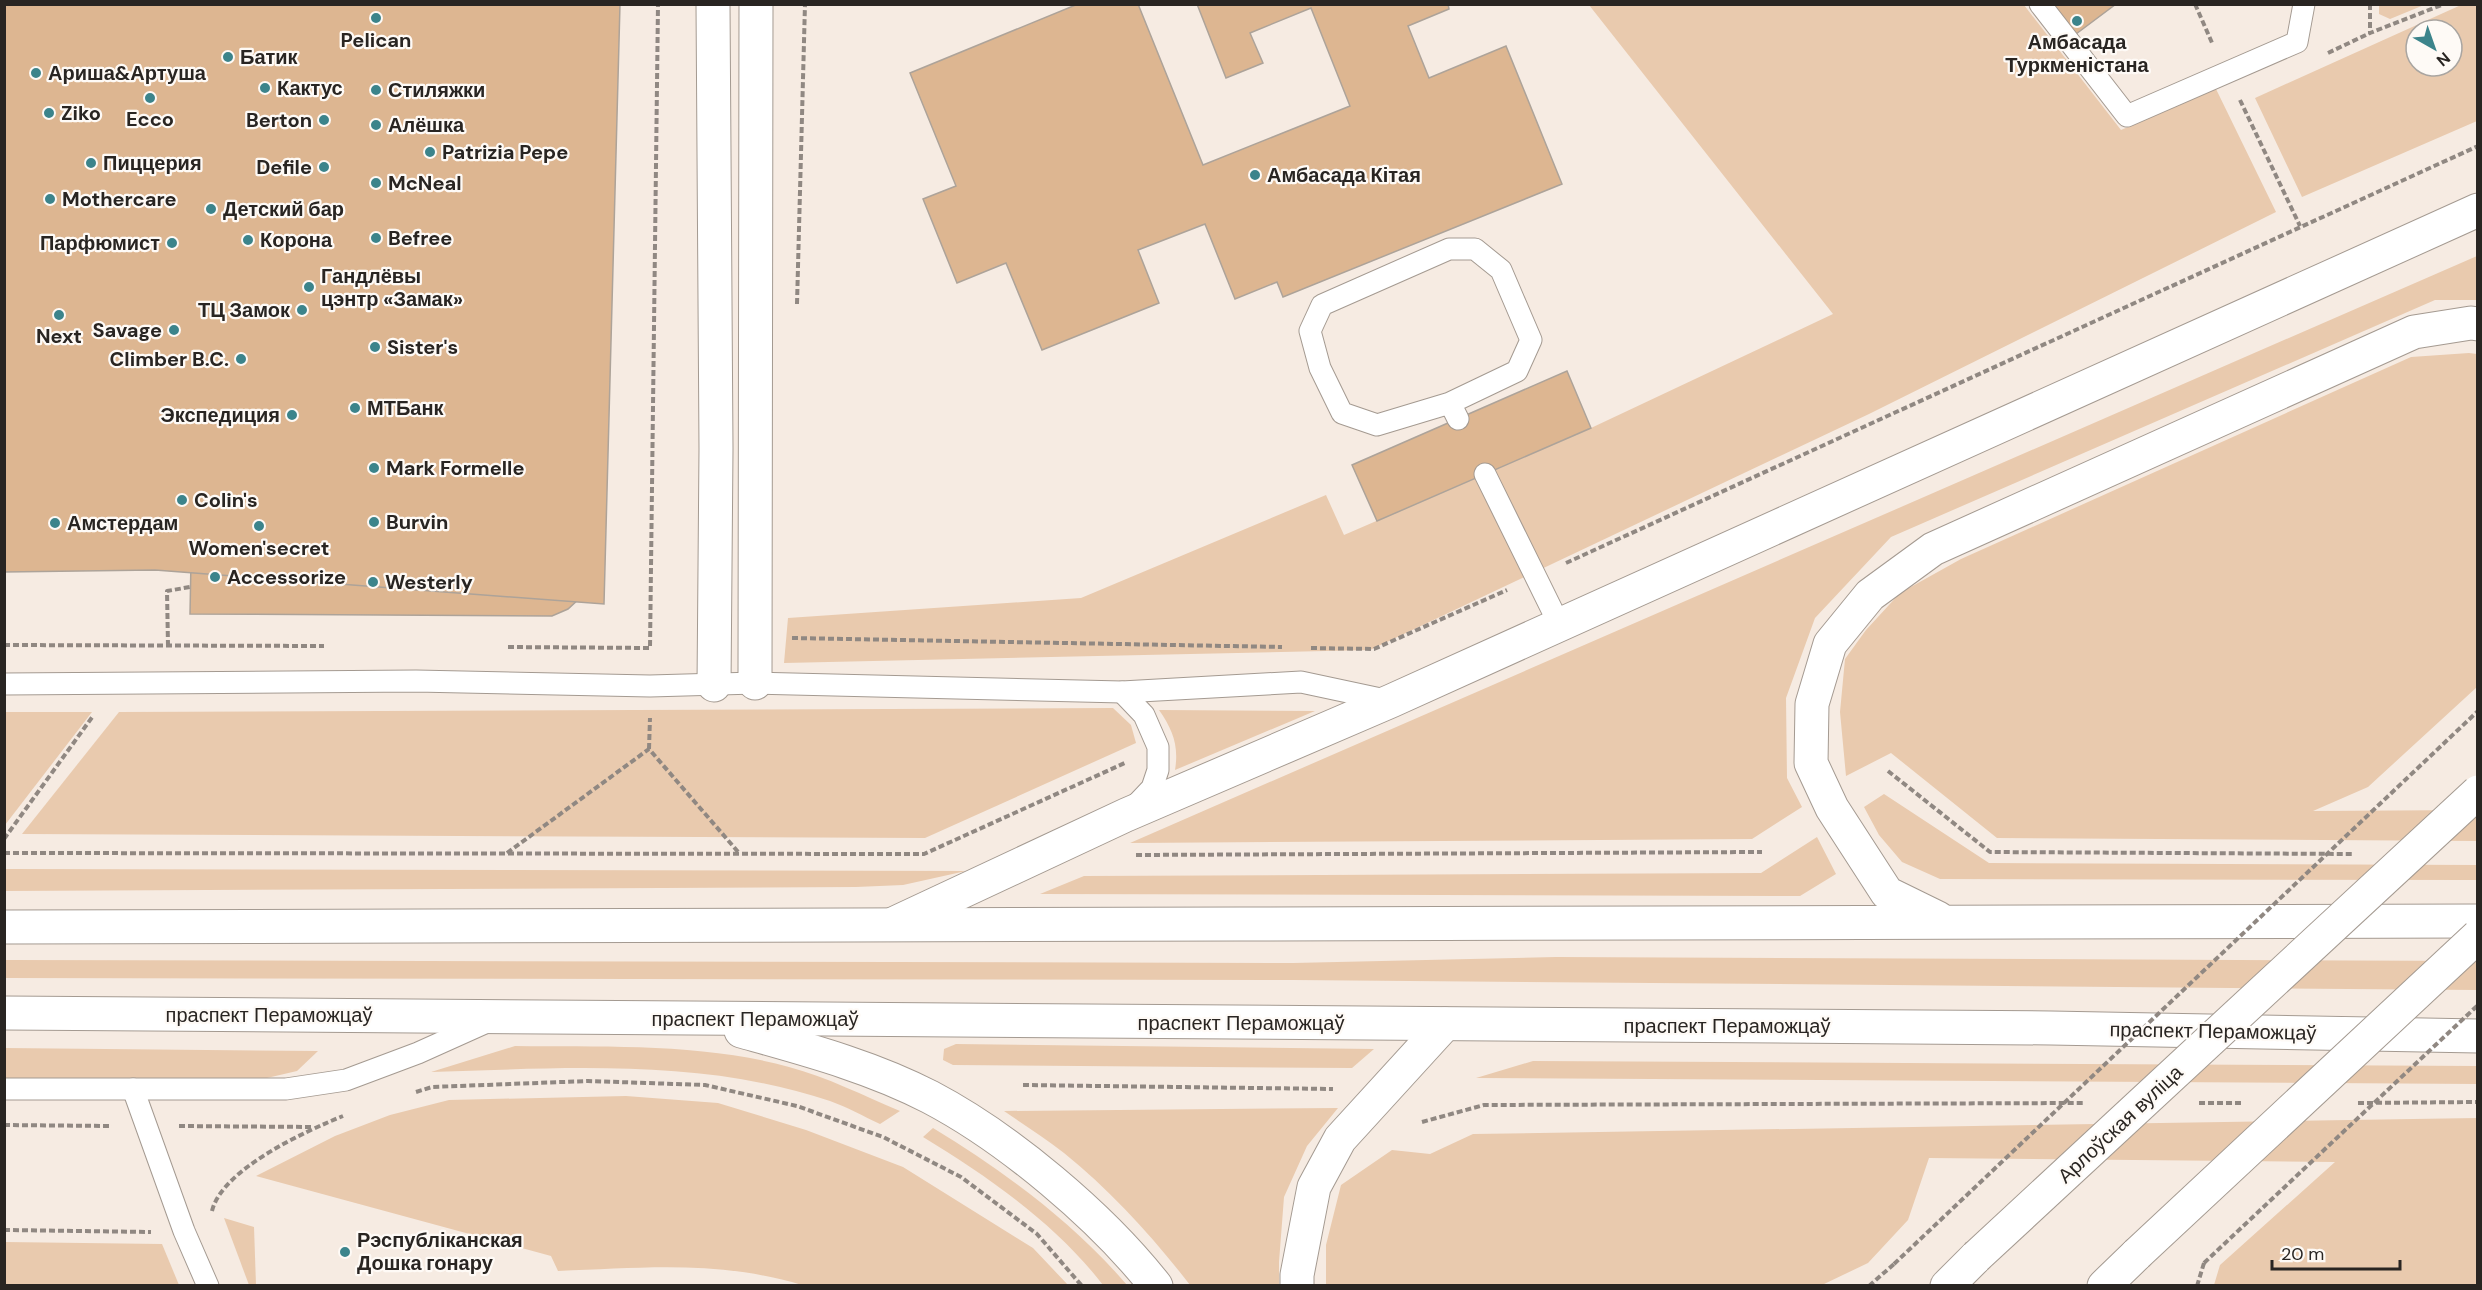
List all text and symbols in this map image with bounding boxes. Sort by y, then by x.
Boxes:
marker: Pelican [369,11,383,25]
marker: Амбасада Туркменістана [2070,14,2084,28]
north arrow [2404,18,2464,78]
place label: Pelican [341,27,411,53]
place label: Амбасада Туркменістана [2005,29,2150,78]
place label: Батик [240,44,299,70]
text: N [2432,47,2455,71]
marker: Батик [221,50,235,64]
place label: Ариша&Артуша [48,60,207,86]
marker: Ариша&Артуша [29,66,43,80]
place label: Кактус [277,75,343,101]
place label: Стиляжки [388,77,485,103]
marker: Кактус [258,81,272,95]
marker: Стиляжки [369,83,383,97]
marker: Ecco [143,91,157,105]
place label: Ziko [61,100,101,126]
marker: Ziko [42,106,56,120]
place label: Ecco [126,106,174,132]
place label: Berton [246,107,312,133]
place label: Алёшка [388,112,465,138]
marker: Berton [317,113,331,127]
marker: Алёшка [369,118,383,132]
place label: Patrizia Pepe [442,139,568,165]
marker: Patrizia Pepe [423,145,437,159]
place label: Пиццерия [103,150,202,176]
place label: Defile [256,154,312,180]
marker: Пиццерия [84,156,98,170]
marker: Defile [317,160,331,174]
place label: Амбасада Кітая [1267,162,1421,188]
marker: Амбасада Кітая [1248,168,1262,182]
place label: McNeal [388,170,462,196]
marker: McNeal [369,176,383,190]
place label: Mothercare [62,186,177,212]
marker: Mothercare [43,192,57,206]
place label: Детский бар [223,196,344,222]
marker: Детский бар [204,202,218,216]
place label: Befree [388,225,452,251]
place label: Корона [260,227,333,253]
place label: Парфюмист [40,230,160,256]
marker: Befree [369,231,383,245]
marker: Корона [241,233,255,247]
marker: Парфюмист [165,236,179,250]
place label: Гандлёвы цэнтр «Замак» [321,263,463,312]
marker: Гандлёвы цэнтр «Замак» [302,280,316,294]
place label: ТЦ Замок [198,297,291,323]
marker: ТЦ Замок [295,303,309,317]
marker: Next [52,308,66,322]
place label: Savage [93,317,162,343]
place label: Next [36,323,82,349]
marker: Savage [167,323,181,337]
place label: Sister's [387,334,458,360]
marker: Sister's [368,340,382,354]
place label: Climber B.C. [110,346,229,372]
marker: Climber B.C. [234,352,248,366]
place label: МТБанк [367,395,444,421]
marker: МТБанк [348,401,362,415]
place label: Экспедиция [160,402,280,428]
marker: Экспедиция [285,408,299,422]
place label: Mark Formelle [386,455,524,481]
marker: Mark Formelle [367,461,381,475]
place label: Colin's [194,487,258,513]
marker: Colin's [175,493,189,507]
place label: Burvin [386,509,448,535]
place label: Амстердам [67,510,178,536]
marker: Burvin [367,515,381,529]
marker: Амстердам [48,516,62,530]
marker: Women'secret [252,519,266,533]
place label: Women'secret [188,535,330,561]
place label: Accessorize [227,564,346,590]
place label: Westerly [385,569,473,595]
marker: Accessorize [208,570,222,584]
marker: Westerly [366,575,380,589]
street label: праспект Пераможцаў [166,1002,372,1028]
street label: праспект Пераможцаў [652,1006,858,1032]
street label: праспект Пераможцаў [1138,1010,1344,1036]
street label: праспект Пераможцаў [1624,1013,1830,1039]
street label: праспект Пераможцаў [2109,1016,2317,1046]
street label: Арлоўская вуліца [2052,1059,2189,1189]
place label: Рэспубліканская Дошка гонару [357,1227,523,1276]
scale bar [2272,1233,2400,1271]
text: 20 m [2281,1242,2324,1266]
marker: Рэспубліканская Дошка гонару [338,1245,352,1259]

